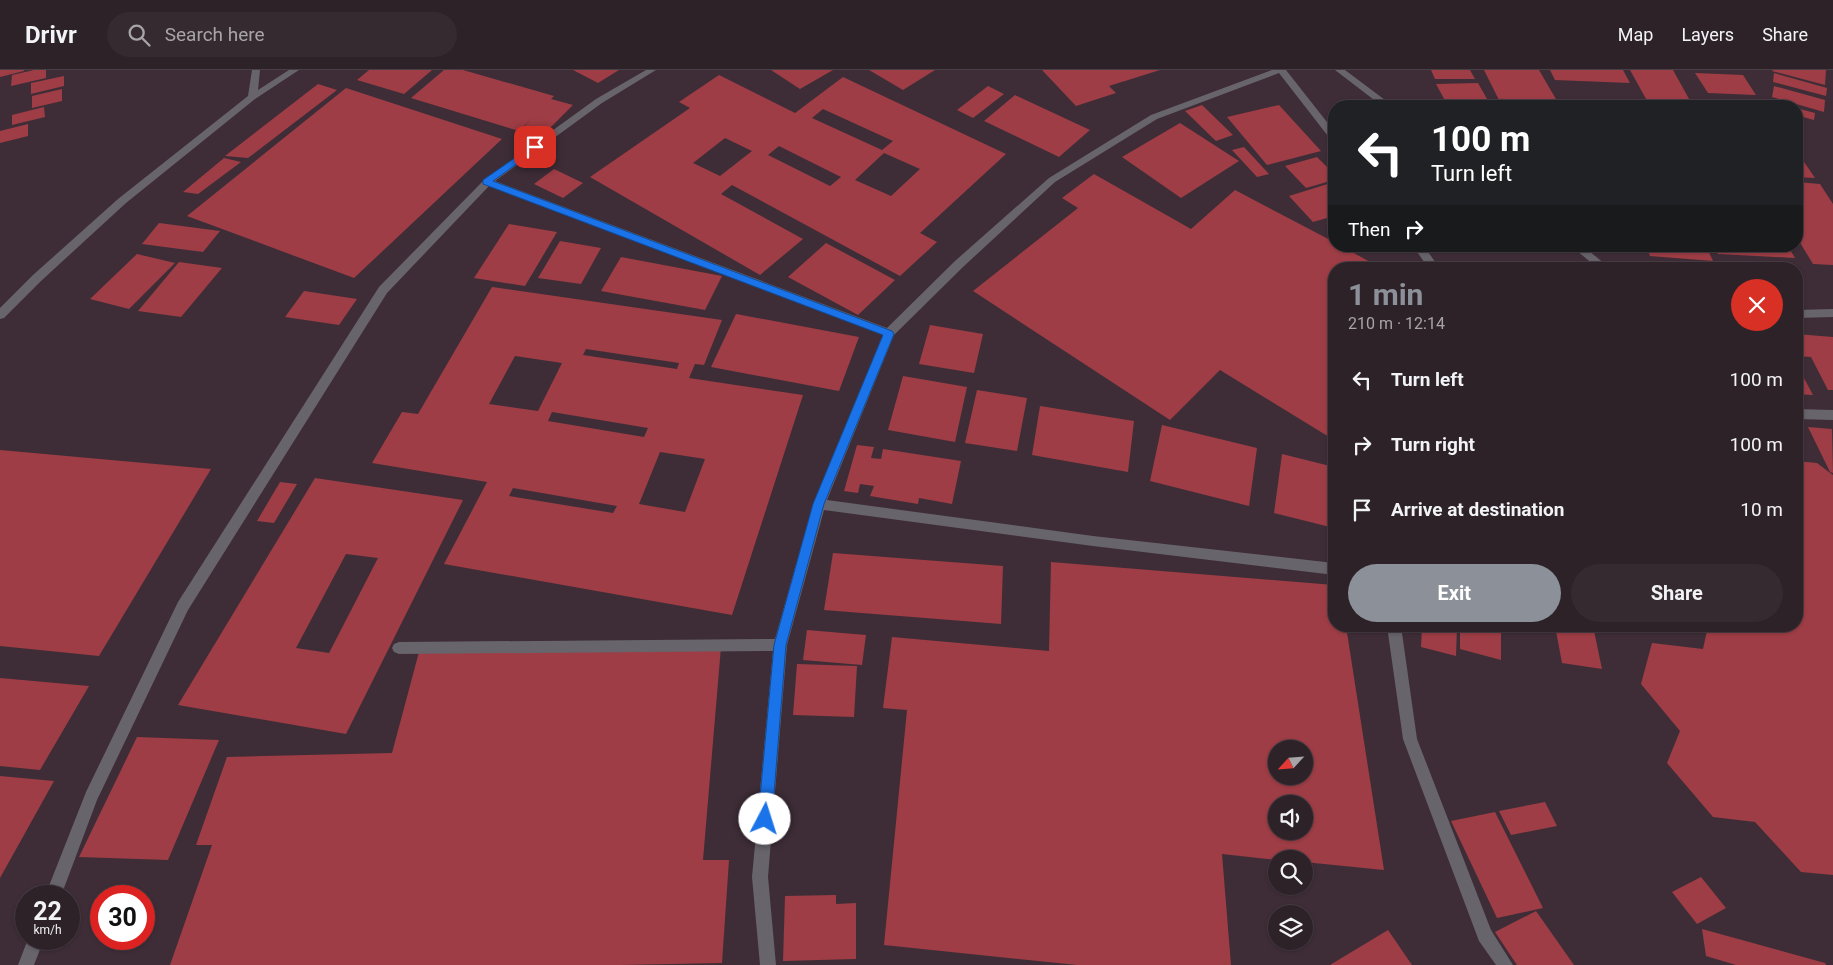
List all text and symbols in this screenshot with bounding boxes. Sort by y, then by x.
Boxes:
search box [107,12,457,57]
text: Drivr [25,21,77,49]
icon: search [125,21,153,49]
text: Search here [165,23,265,46]
text: Map [1618,24,1653,45]
text: Layers [1681,24,1734,45]
text: Share [1762,24,1808,45]
text: 100 m [1431,119,1530,160]
icon: left [1348,120,1413,185]
pin [514,126,556,168]
icon: arrive [521,133,549,161]
text: Turn left [1431,161,1512,186]
icon: right [1400,215,1428,243]
text: Then [1348,218,1390,241]
text: 1 min [1348,277,1423,312]
button: close [1731,279,1783,331]
text: 210 m · 12:14 [1348,314,1445,333]
icon: left [1348,366,1376,394]
text: Turn left [1391,368,1464,391]
text: 100 m [1730,368,1783,391]
icon: right [1348,431,1376,459]
text: Turn right [1391,433,1475,456]
text: 100 m [1730,433,1783,456]
icon: arrive [1348,496,1376,524]
text: Arrive at destination [1391,498,1564,521]
text: 10 m [1740,498,1783,521]
button: Exit [1348,564,1561,622]
button: Share [1571,564,1783,622]
north arrow [1268,740,1312,785]
map controls [1268,740,1313,950]
position arrow [738,792,790,844]
button: sound [1268,795,1313,840]
button: search [1268,850,1313,895]
speed limit sign: 30 [90,885,155,950]
text: 22 [33,897,62,926]
button: layers [1268,905,1313,950]
text: km/h [33,923,62,937]

